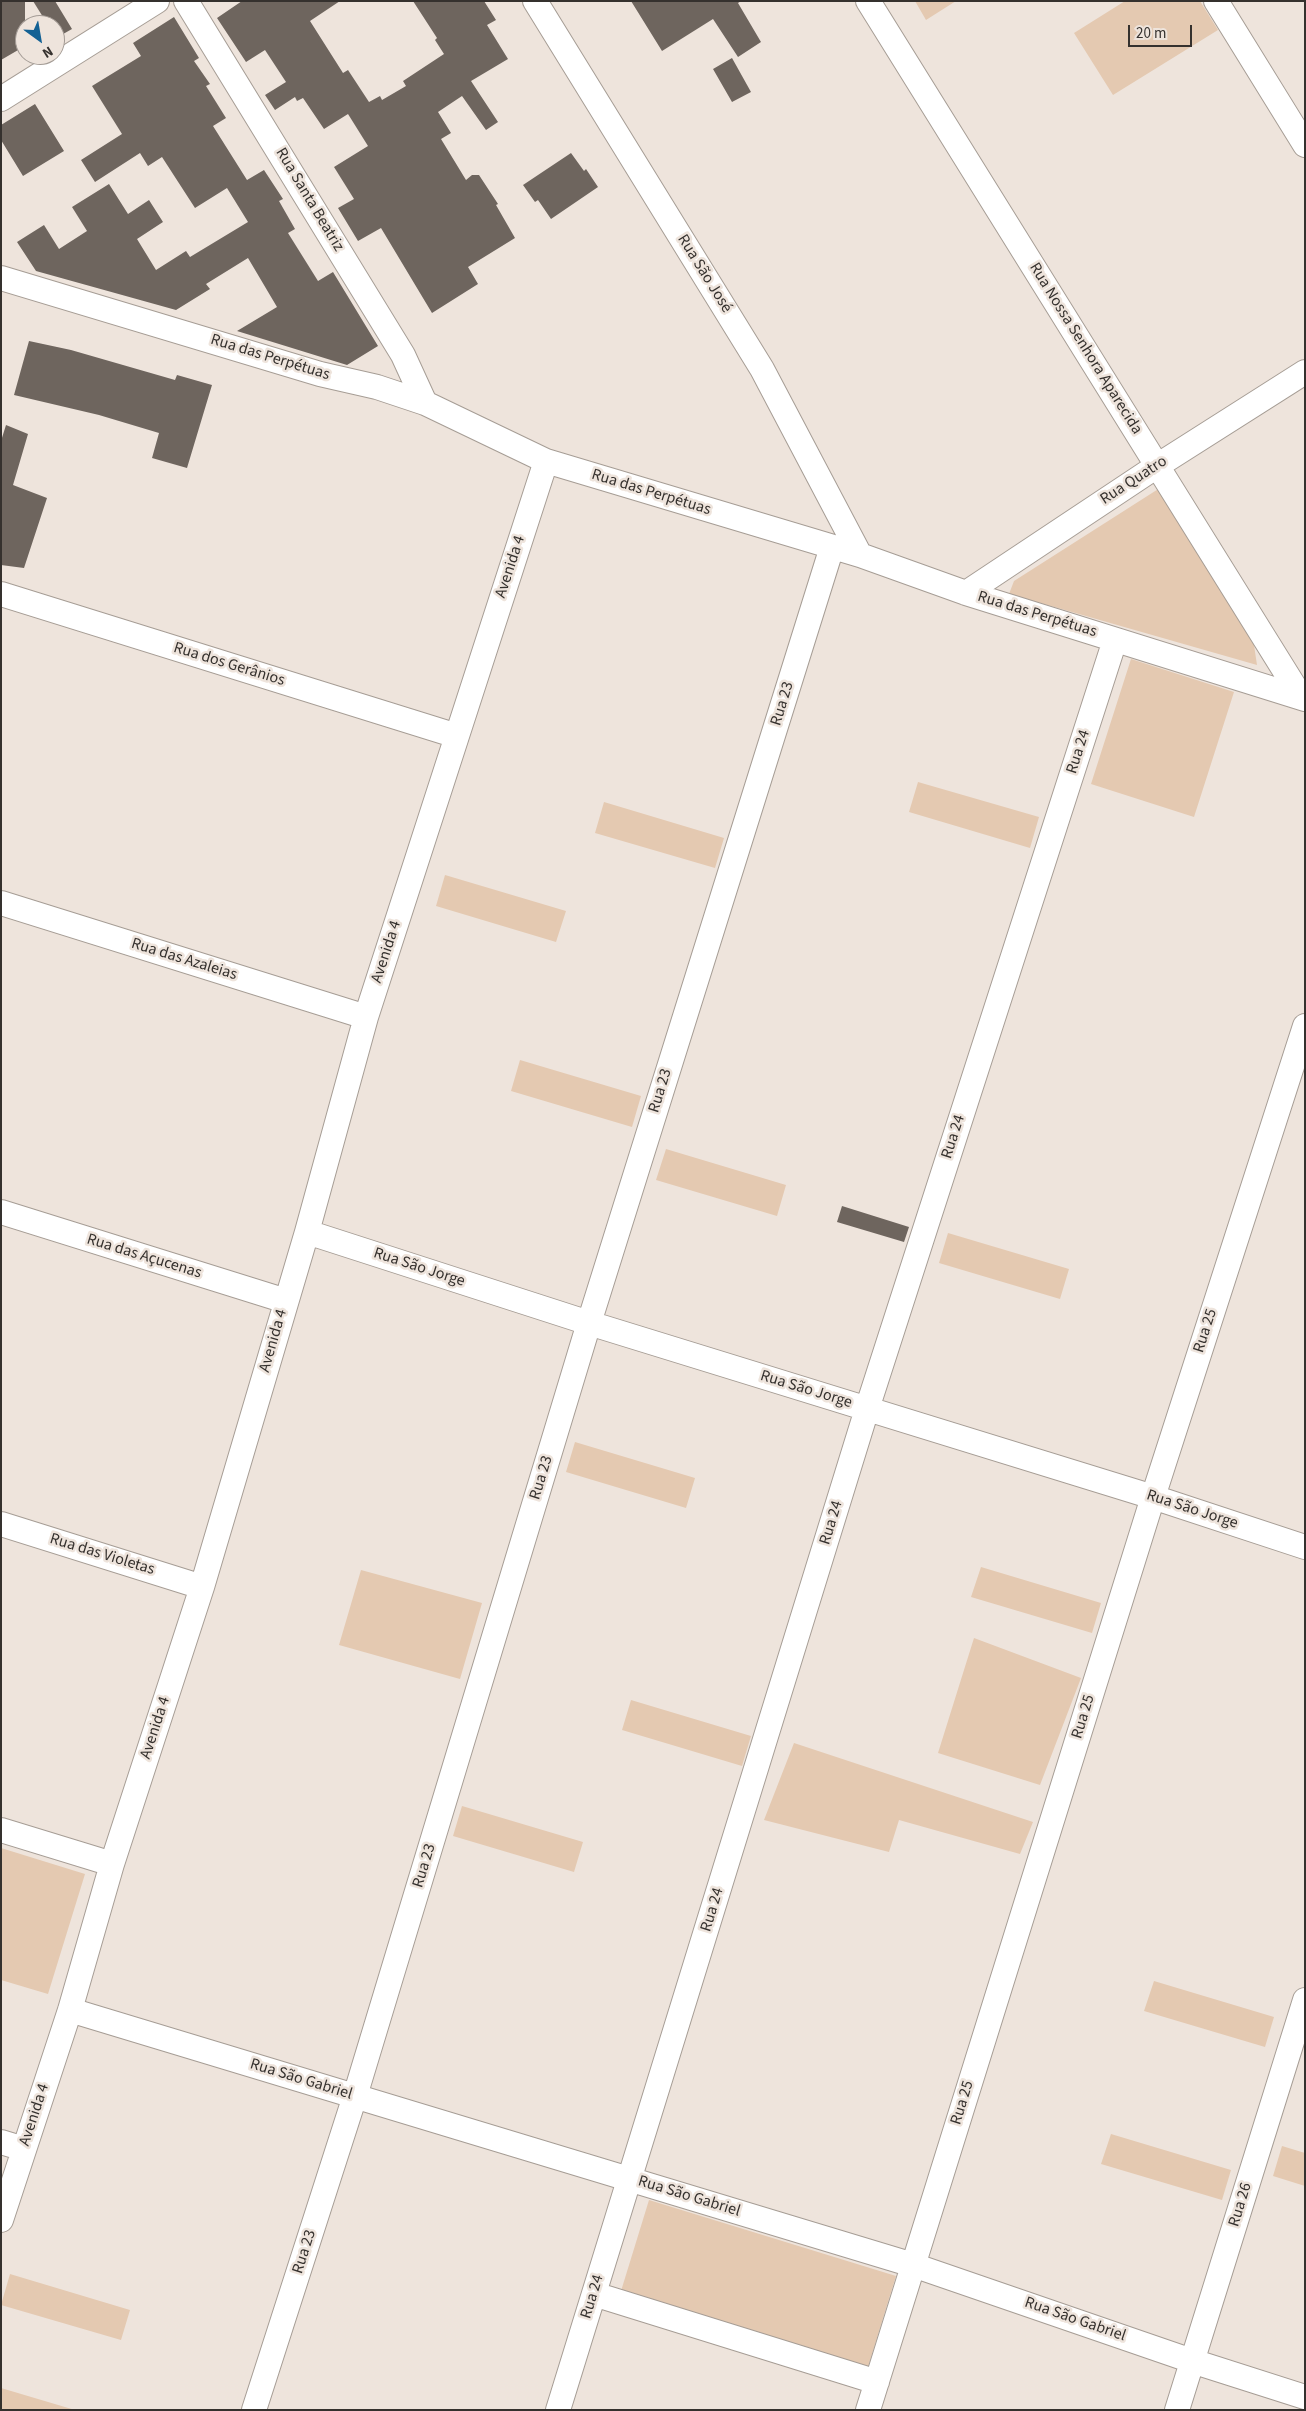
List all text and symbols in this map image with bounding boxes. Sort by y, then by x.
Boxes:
north arrow [15,15,65,65]
scale bar [1131,15,1195,47]
text: 20 m [1136,23,1166,44]
text: N [38,41,57,63]
street label: Rua Santa Beatriz [271,145,347,255]
street label: Rua São José [672,231,736,317]
street label: Rua Nossa Senhora Aparecida [1024,260,1146,438]
street label: Rua das Perpétuas [208,331,332,385]
street label: Rua Quatro [1097,452,1171,510]
street label: Rua das Perpétuas [589,466,713,520]
street label: Avenida 4 [492,533,530,601]
street label: Rua das Perpétuas [975,588,1099,642]
street label: Rua dos Gerânios [171,639,287,691]
street label: Rua 23 [767,680,799,728]
street label: Rua 24 [1063,728,1095,776]
street label: Avenida 4 [368,918,406,986]
street label: Rua das Azaleias [129,935,239,985]
street label: Rua 23 [645,1067,677,1115]
street label: Rua 24 [938,1113,970,1161]
street label: Rua das Açucenas [84,1230,204,1284]
street label: Rua São Jorge [371,1244,467,1292]
street label: Avenida 4 [256,1307,292,1375]
street label: Rua 25 [1190,1307,1222,1355]
street label: Rua São Jorge [758,1367,854,1413]
street label: Rua 23 [526,1454,558,1502]
street label: Rua São Jorge [1144,1486,1240,1534]
street label: Rua 24 [816,1499,848,1547]
street label: Rua das Violetas [47,1530,157,1580]
street label: Rua 25 [1068,1693,1100,1741]
street label: Avenida 4 [137,1694,175,1762]
street label: Rua 23 [409,1842,441,1890]
street label: Rua 24 [697,1886,729,1934]
street label: Rua São Gabriel [248,2055,354,2105]
street label: Rua 25 [947,2079,979,2127]
street label: Avenida 4 [16,2081,54,2149]
street label: Rua São Gabriel [636,2172,742,2222]
street label: Rua 26 [1225,2181,1257,2229]
street label: Rua 23 [289,2228,321,2276]
street label: Rua 24 [577,2273,609,2321]
street label: Rua São Gabriel [1022,2294,1128,2346]

